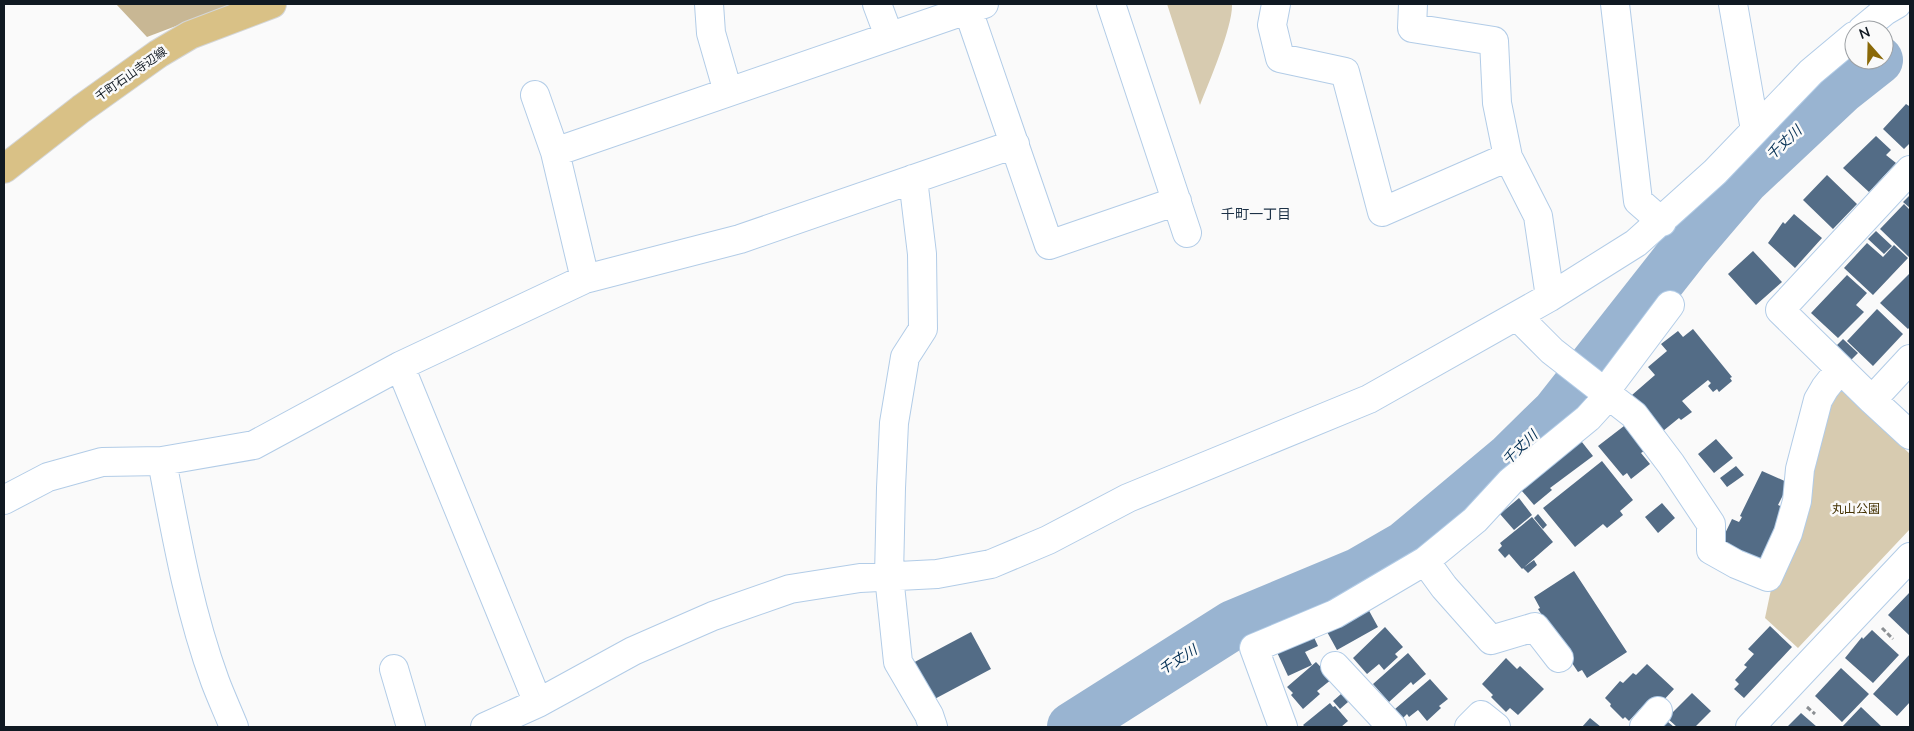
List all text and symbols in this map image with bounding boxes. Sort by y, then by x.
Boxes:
north arrow [1844,20,1894,70]
text: N [1857,23,1873,44]
street label: 千町石山寺辺線 [92,43,170,105]
water label: 千丈川 [1762,120,1807,164]
district label: 千町一丁目 [1221,205,1291,224]
water label: 千丈川 [1498,425,1543,469]
park label: 丸山公園 [1832,501,1880,517]
water label: 千丈川 [1155,640,1203,679]

